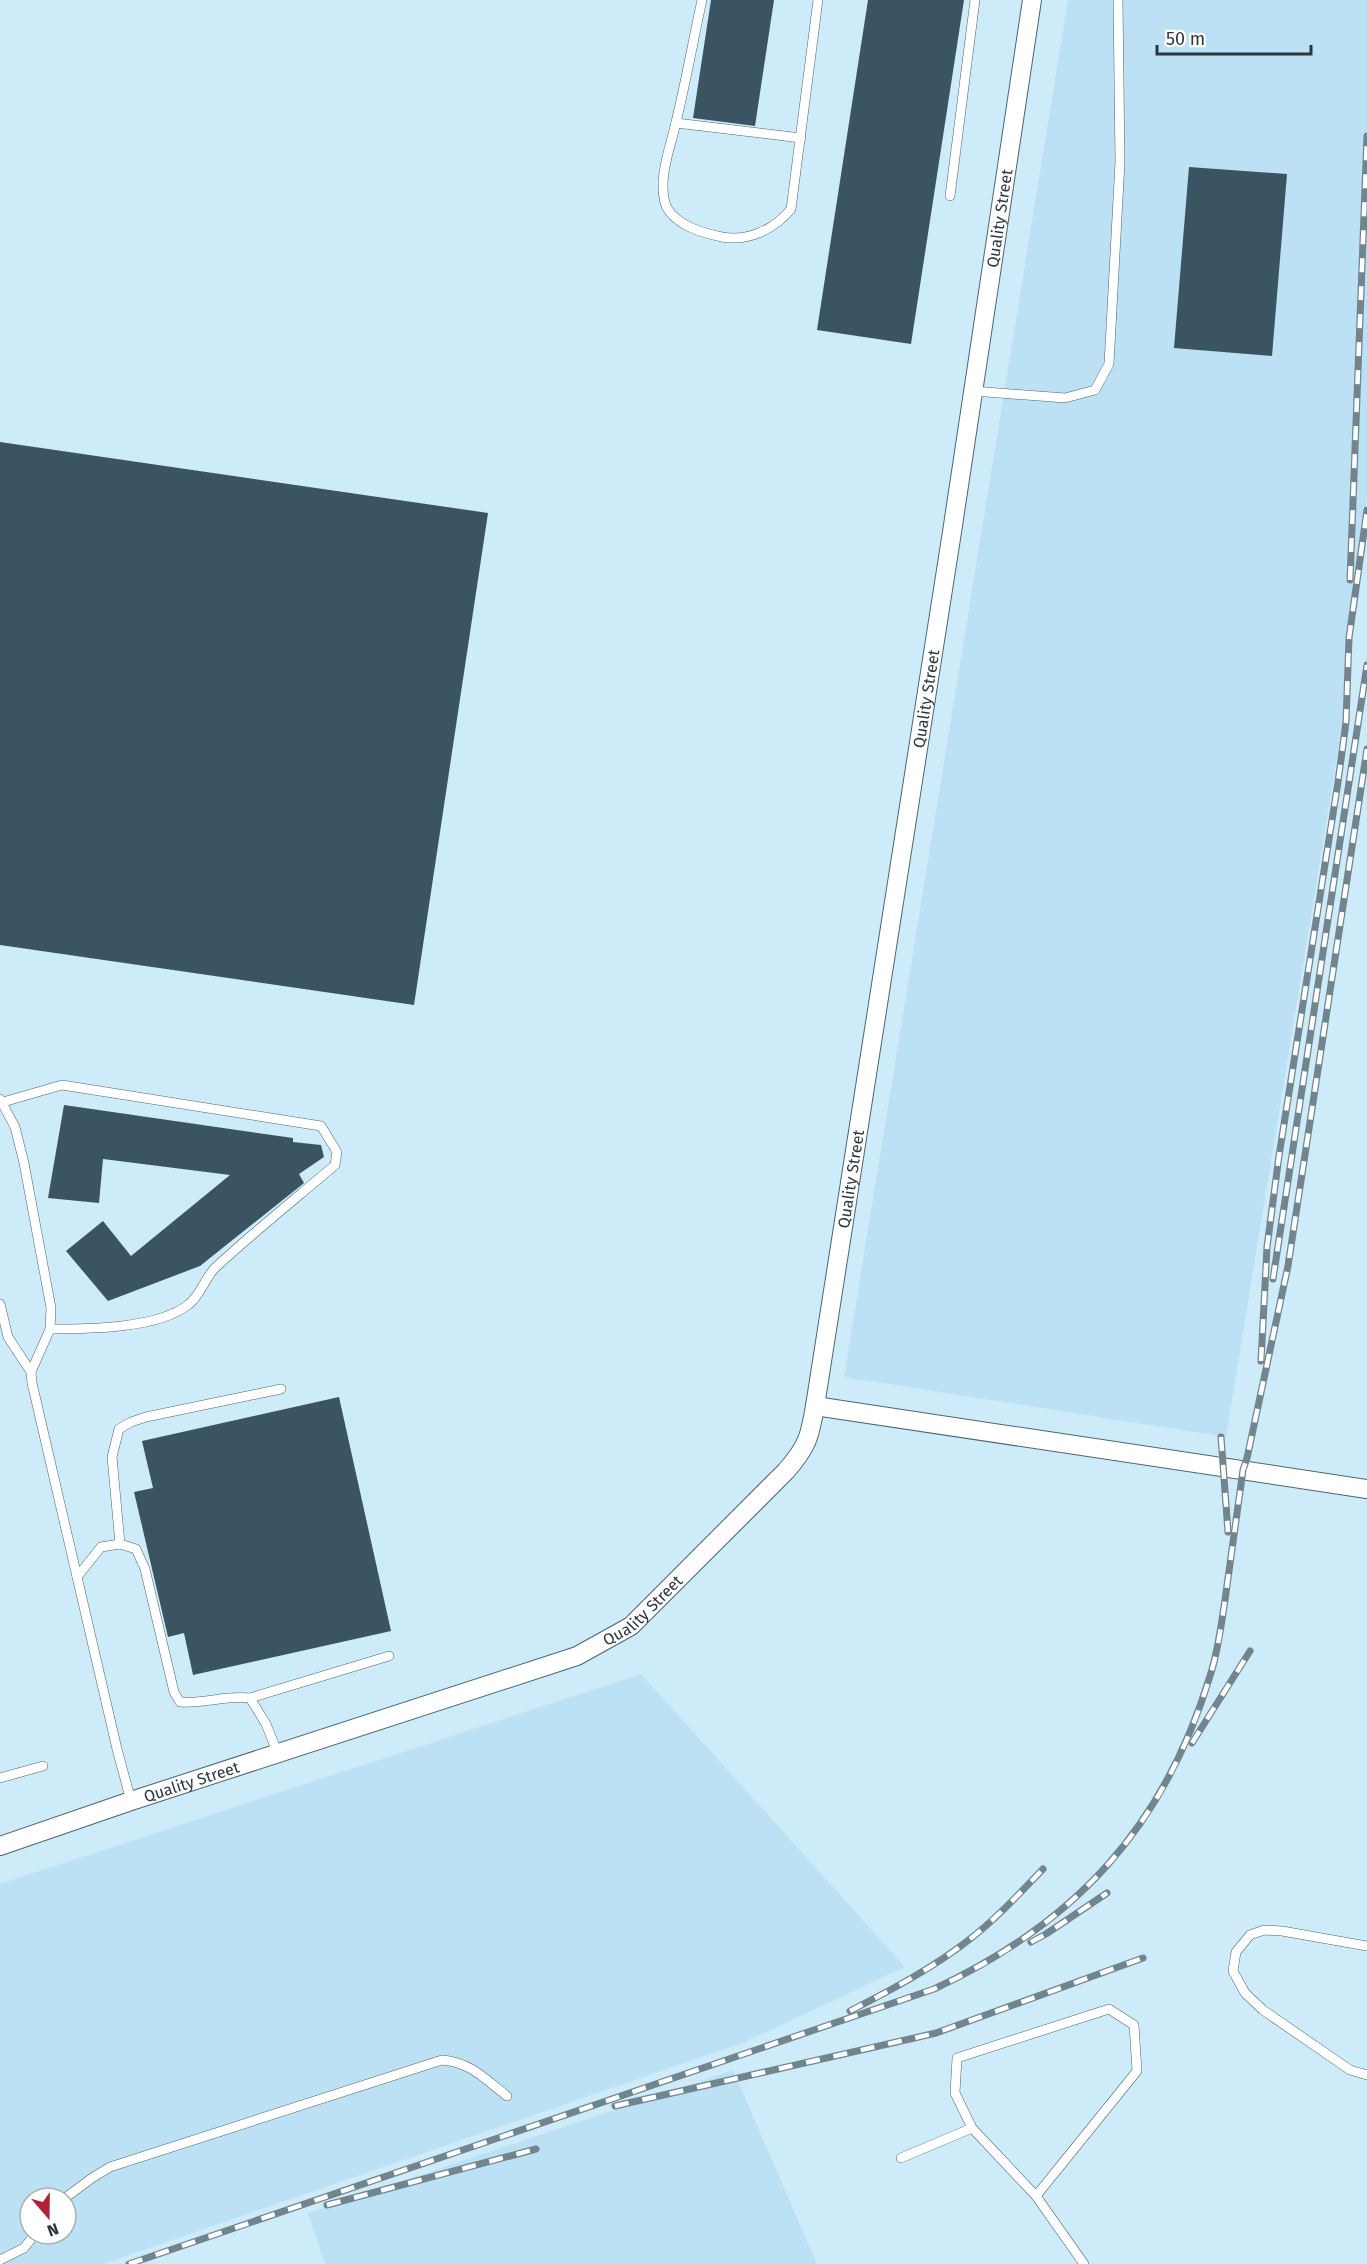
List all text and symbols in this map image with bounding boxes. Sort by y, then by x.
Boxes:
scale bar [1157,18,1312,56]
text: 50 m [1166,28,1205,50]
street label: Quality Street [982,167,1016,269]
street label: Quality Street [909,648,943,749]
street label: Quality Street [834,1128,868,1229]
street label: Quality Street [599,1571,686,1649]
street label: Quality Street [141,1757,242,1806]
north arrow [18,2186,78,2246]
text: N [45,2219,61,2240]

